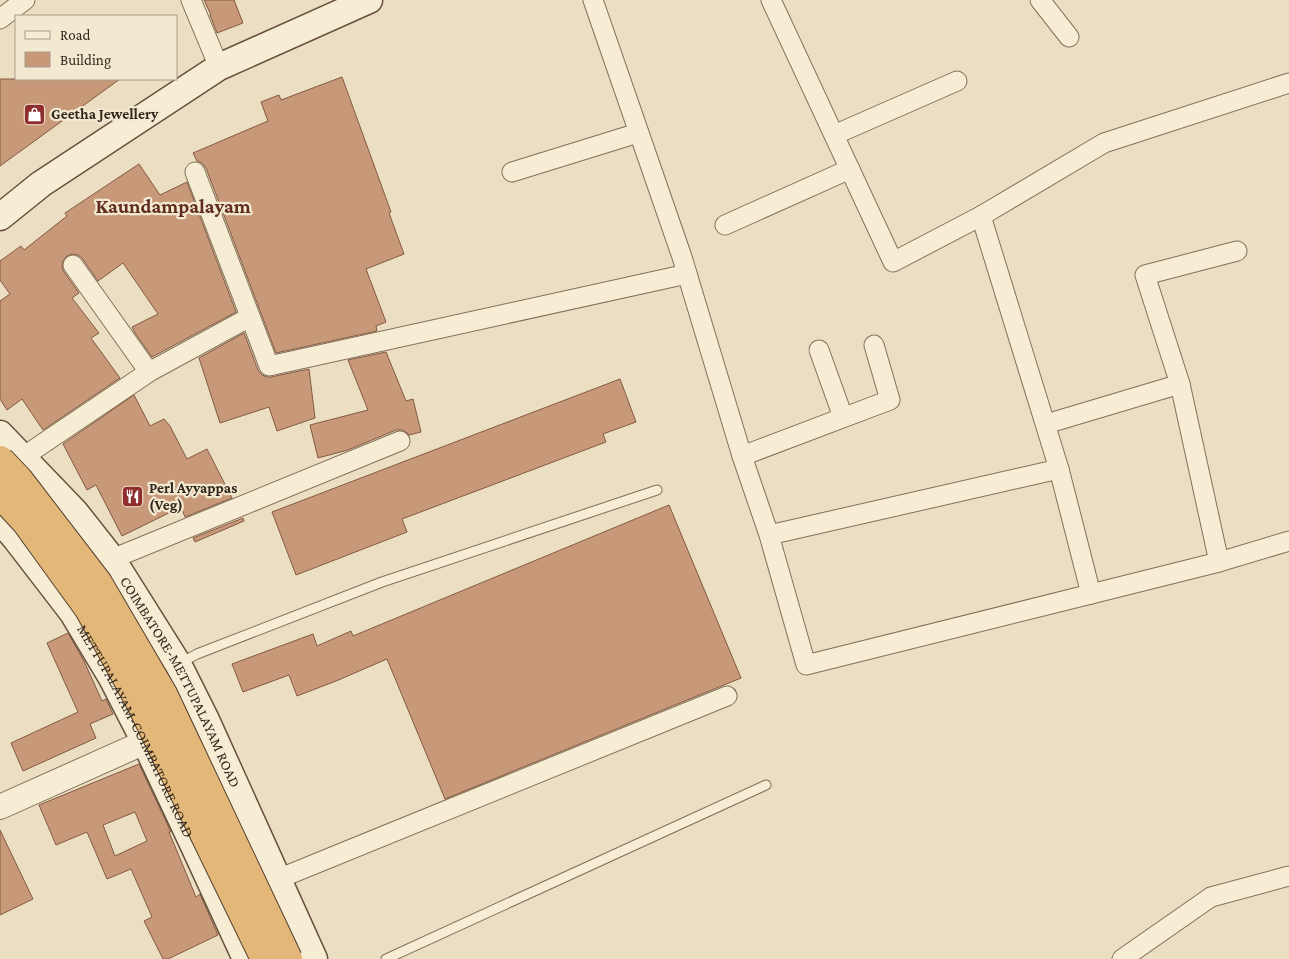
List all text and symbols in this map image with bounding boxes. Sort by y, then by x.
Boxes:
legend [15,15,178,80]
text: Road [60,27,91,43]
text: Building [60,52,111,69]
shop icon: Geetha Jewellery [23,102,47,126]
place label: Geetha Jewellery [51,106,159,122]
district label: Kaundampalayam [95,195,251,217]
place label: Perl Ayyappas (Veg) [149,480,237,514]
restaurant icon: Perl Ayyappas (Veg) [121,485,145,509]
street label: COIMBATORE-METTUPALAYAM ROAD [117,574,243,790]
street label: METTUPALAYAM-COIMBATORE ROAD [74,622,197,840]

